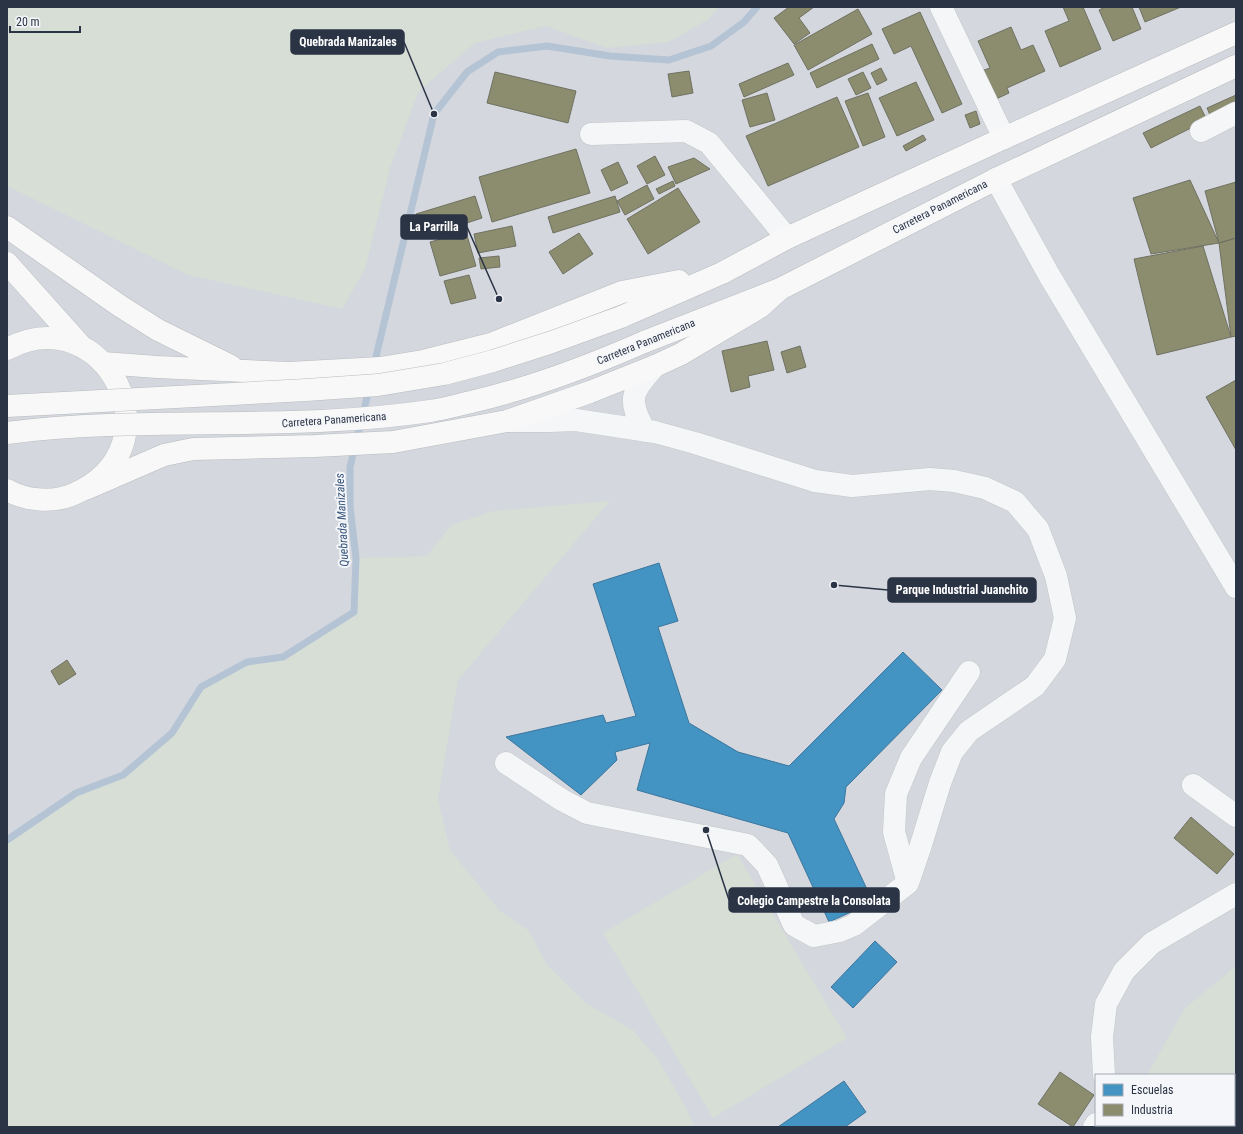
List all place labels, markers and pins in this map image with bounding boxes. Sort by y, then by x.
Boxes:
callout: Quebrada Manizales [291,30,404,54]
callout: La Parrilla [401,215,467,239]
callout: Parque Industrial Juanchito [888,578,1036,602]
callout: Colegio Campestre la Consolata [729,888,899,912]

